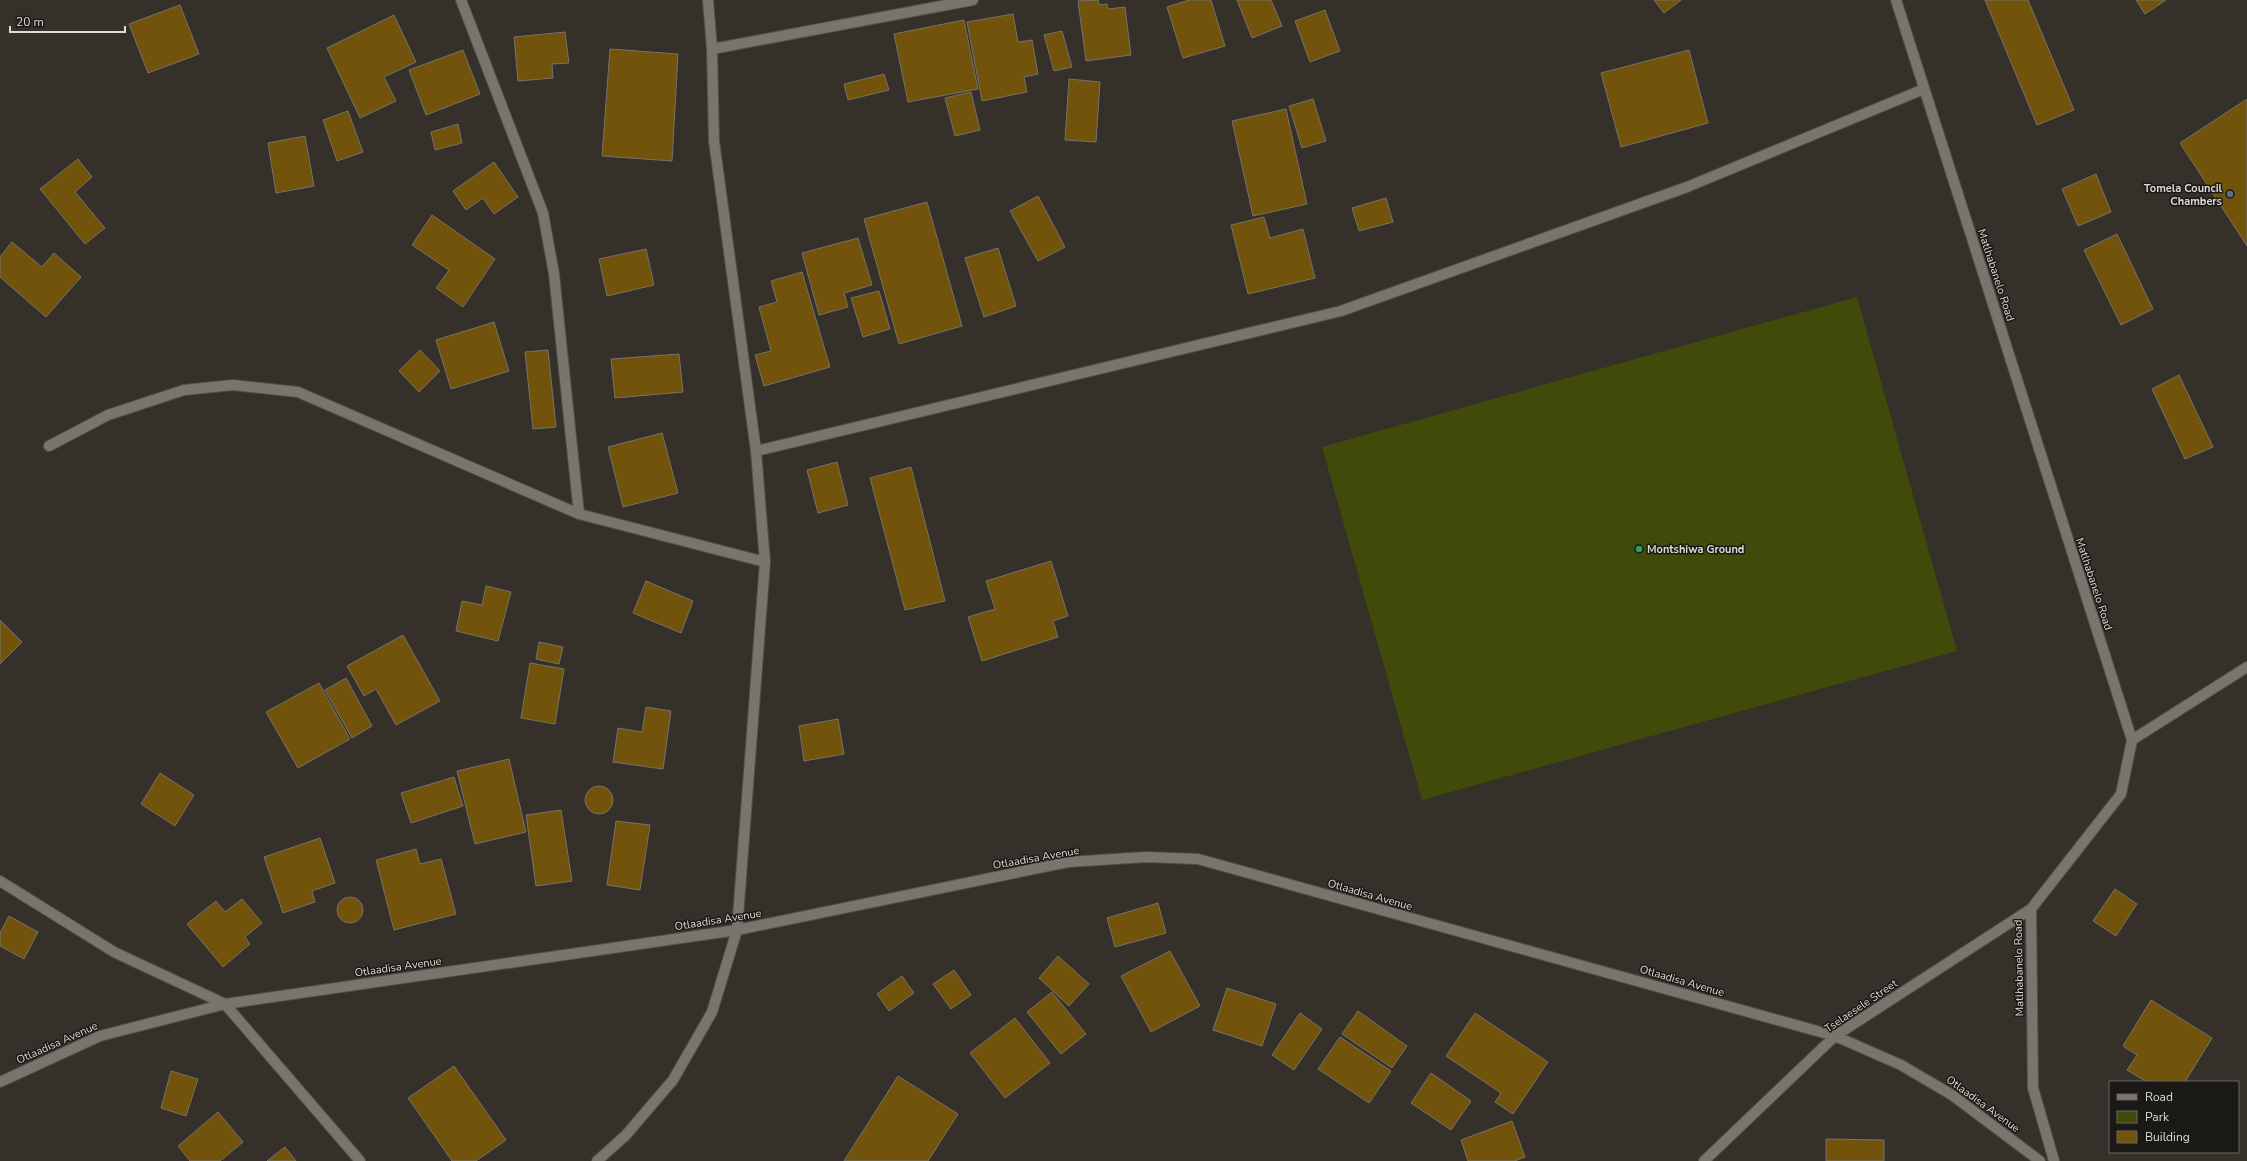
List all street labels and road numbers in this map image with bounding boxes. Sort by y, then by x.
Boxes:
street label: Matlhabanelo Road [1974,227,2018,323]
street label: Matlhabanelo Road [2072,536,2116,632]
street label: Otlaadisa Avenue [992,843,1081,873]
street label: Otlaadisa Avenue [1326,876,1414,914]
street label: Otlaadisa Avenue [674,906,763,934]
street label: Matlhabanelo Road [2011,920,2027,1016]
street label: Otlaadisa Avenue [354,953,443,981]
street label: Otlaadisa Avenue [1638,962,1726,1000]
street label: Tselaesele Street [1822,976,1901,1036]
street label: Otlaadisa Avenue [14,1018,100,1068]
street label: Otlaadisa Avenue [1943,1072,2023,1136]

